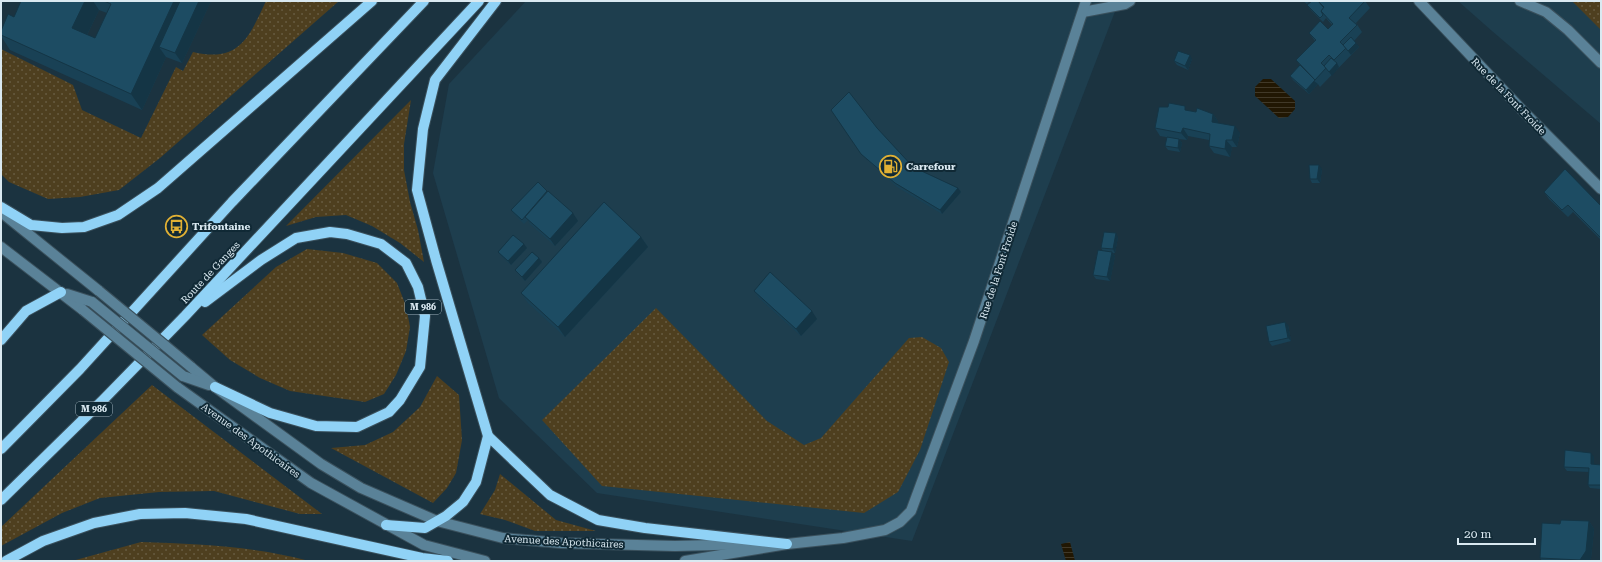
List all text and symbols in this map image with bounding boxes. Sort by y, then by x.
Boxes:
street label: Rue de la Font Froide [1469,56,1548,137]
fuel station icon: Carrefour [878,153,904,179]
place label: Carrefour [906,161,956,172]
bus stop icon: Trifontaine [164,213,190,239]
street label: Rue de la Font Froide [977,219,1020,320]
place label: Trifontaine [192,221,250,232]
street label: Route de Ganges [179,239,242,306]
road number: M 986 [405,300,441,314]
street label: Avenue des Apothicaires [199,401,302,480]
road number: M 986 [76,402,112,416]
scale bar [1458,520,1535,546]
text: 20 m [1464,527,1491,541]
street label: Avenue des Apothicaires [504,533,624,550]

